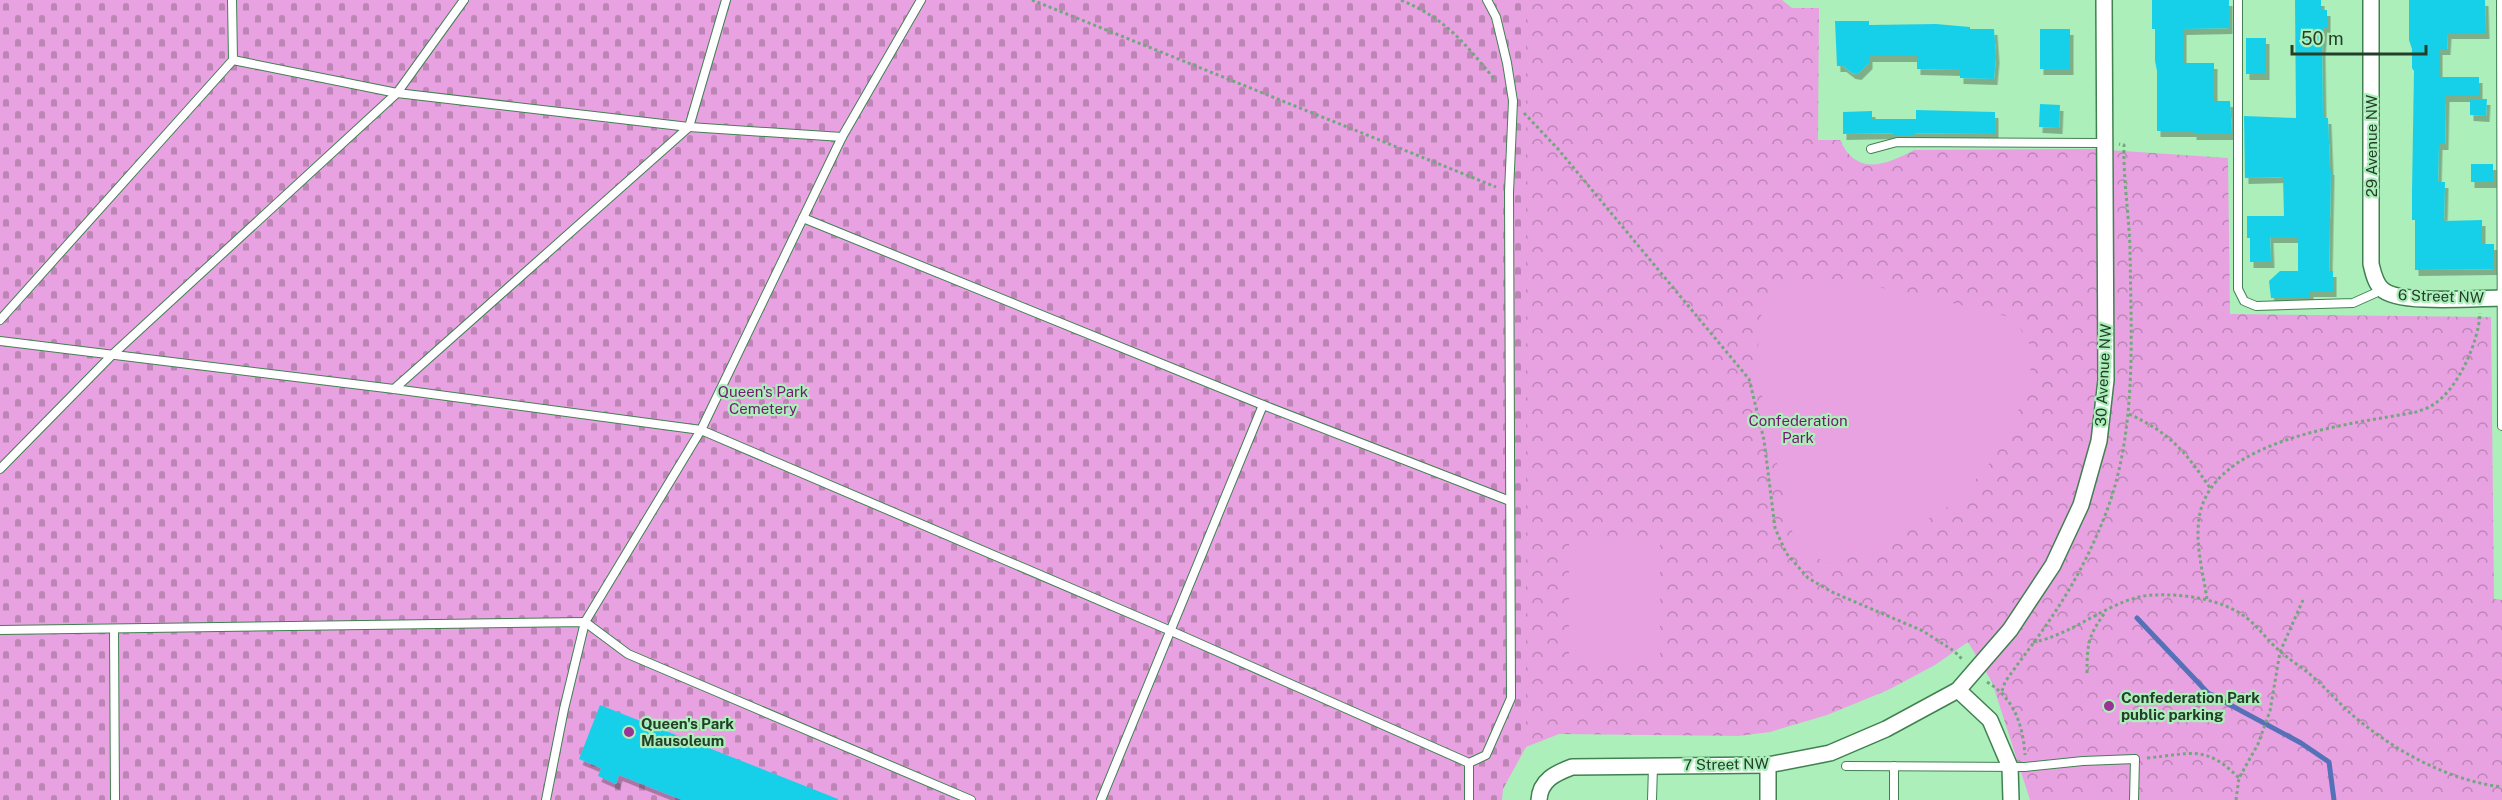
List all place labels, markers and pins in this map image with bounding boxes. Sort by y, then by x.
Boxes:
place label: Confederation Park public parking [2121,689,2260,723]
marker: Confederation Park public parking [2102,699,2116,713]
place label: Queen's Park Mausoleum [641,715,734,749]
marker: Queen's Park Mausoleum [622,725,636,739]

